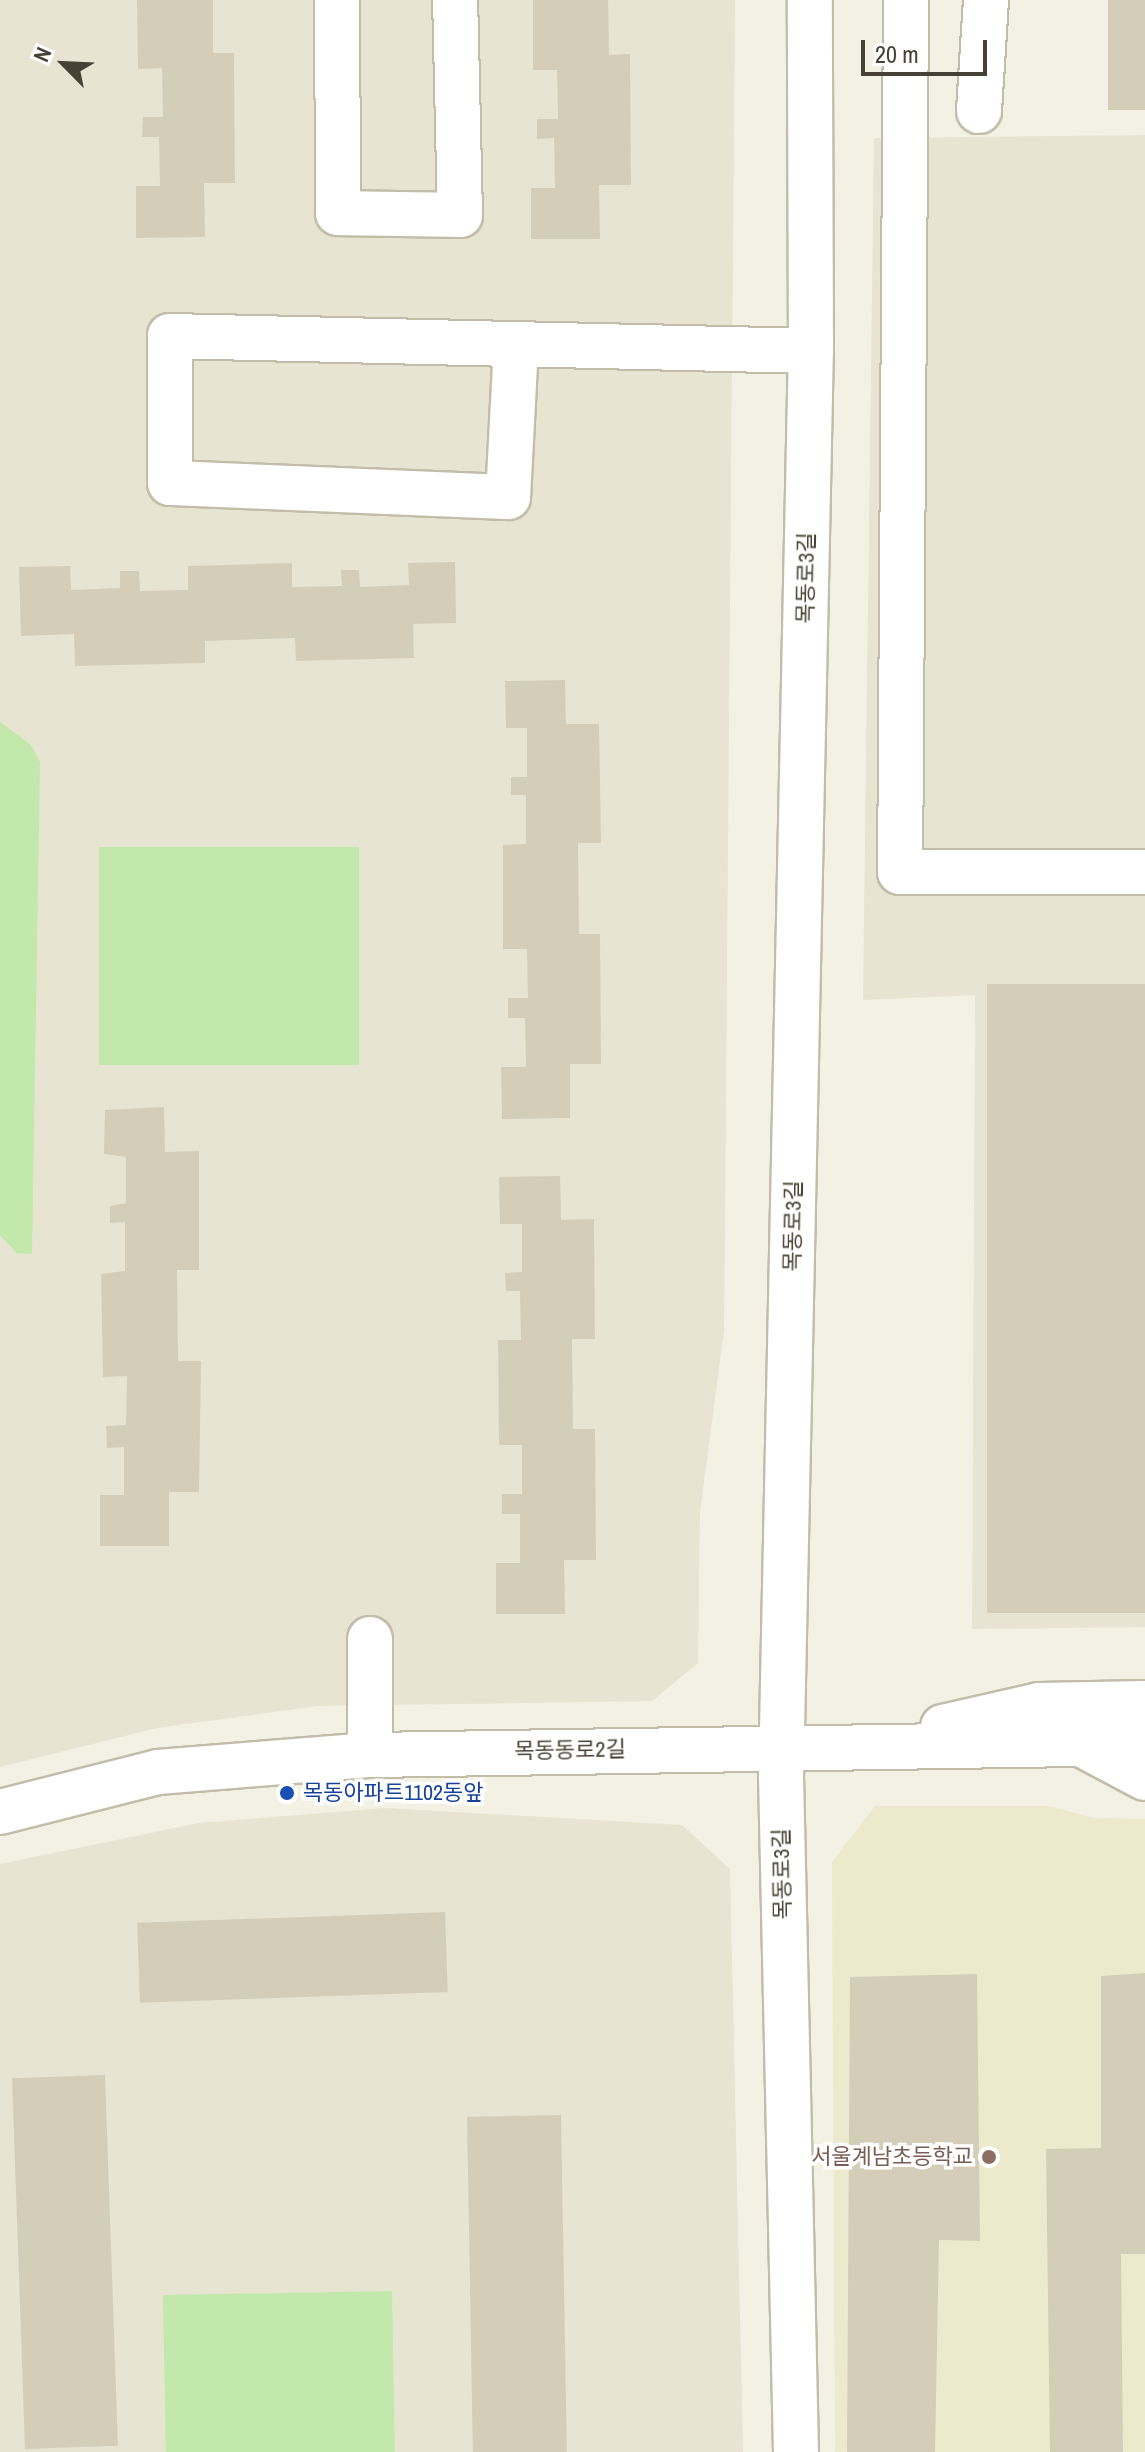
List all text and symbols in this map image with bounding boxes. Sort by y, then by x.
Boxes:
north arrow [24,24,104,104]
scale bar [865,24,991,74]
text: 20 m [875,38,919,70]
text: N [26,42,58,66]
street label: 목동로3길 [792,532,820,624]
street label: 목동로3길 [779,1180,807,1272]
street label: 목동동로2길 [514,1736,626,1764]
place label: 목동아파트1102동앞 [303,1780,483,1806]
marker: 목동아파트1102동앞 [278,1784,296,1802]
street label: 목동로3길 [768,1828,796,1920]
place label: 서울계남초등학교 [811,2144,973,2170]
marker: 서울계남초등학교 [980,2148,998,2166]

